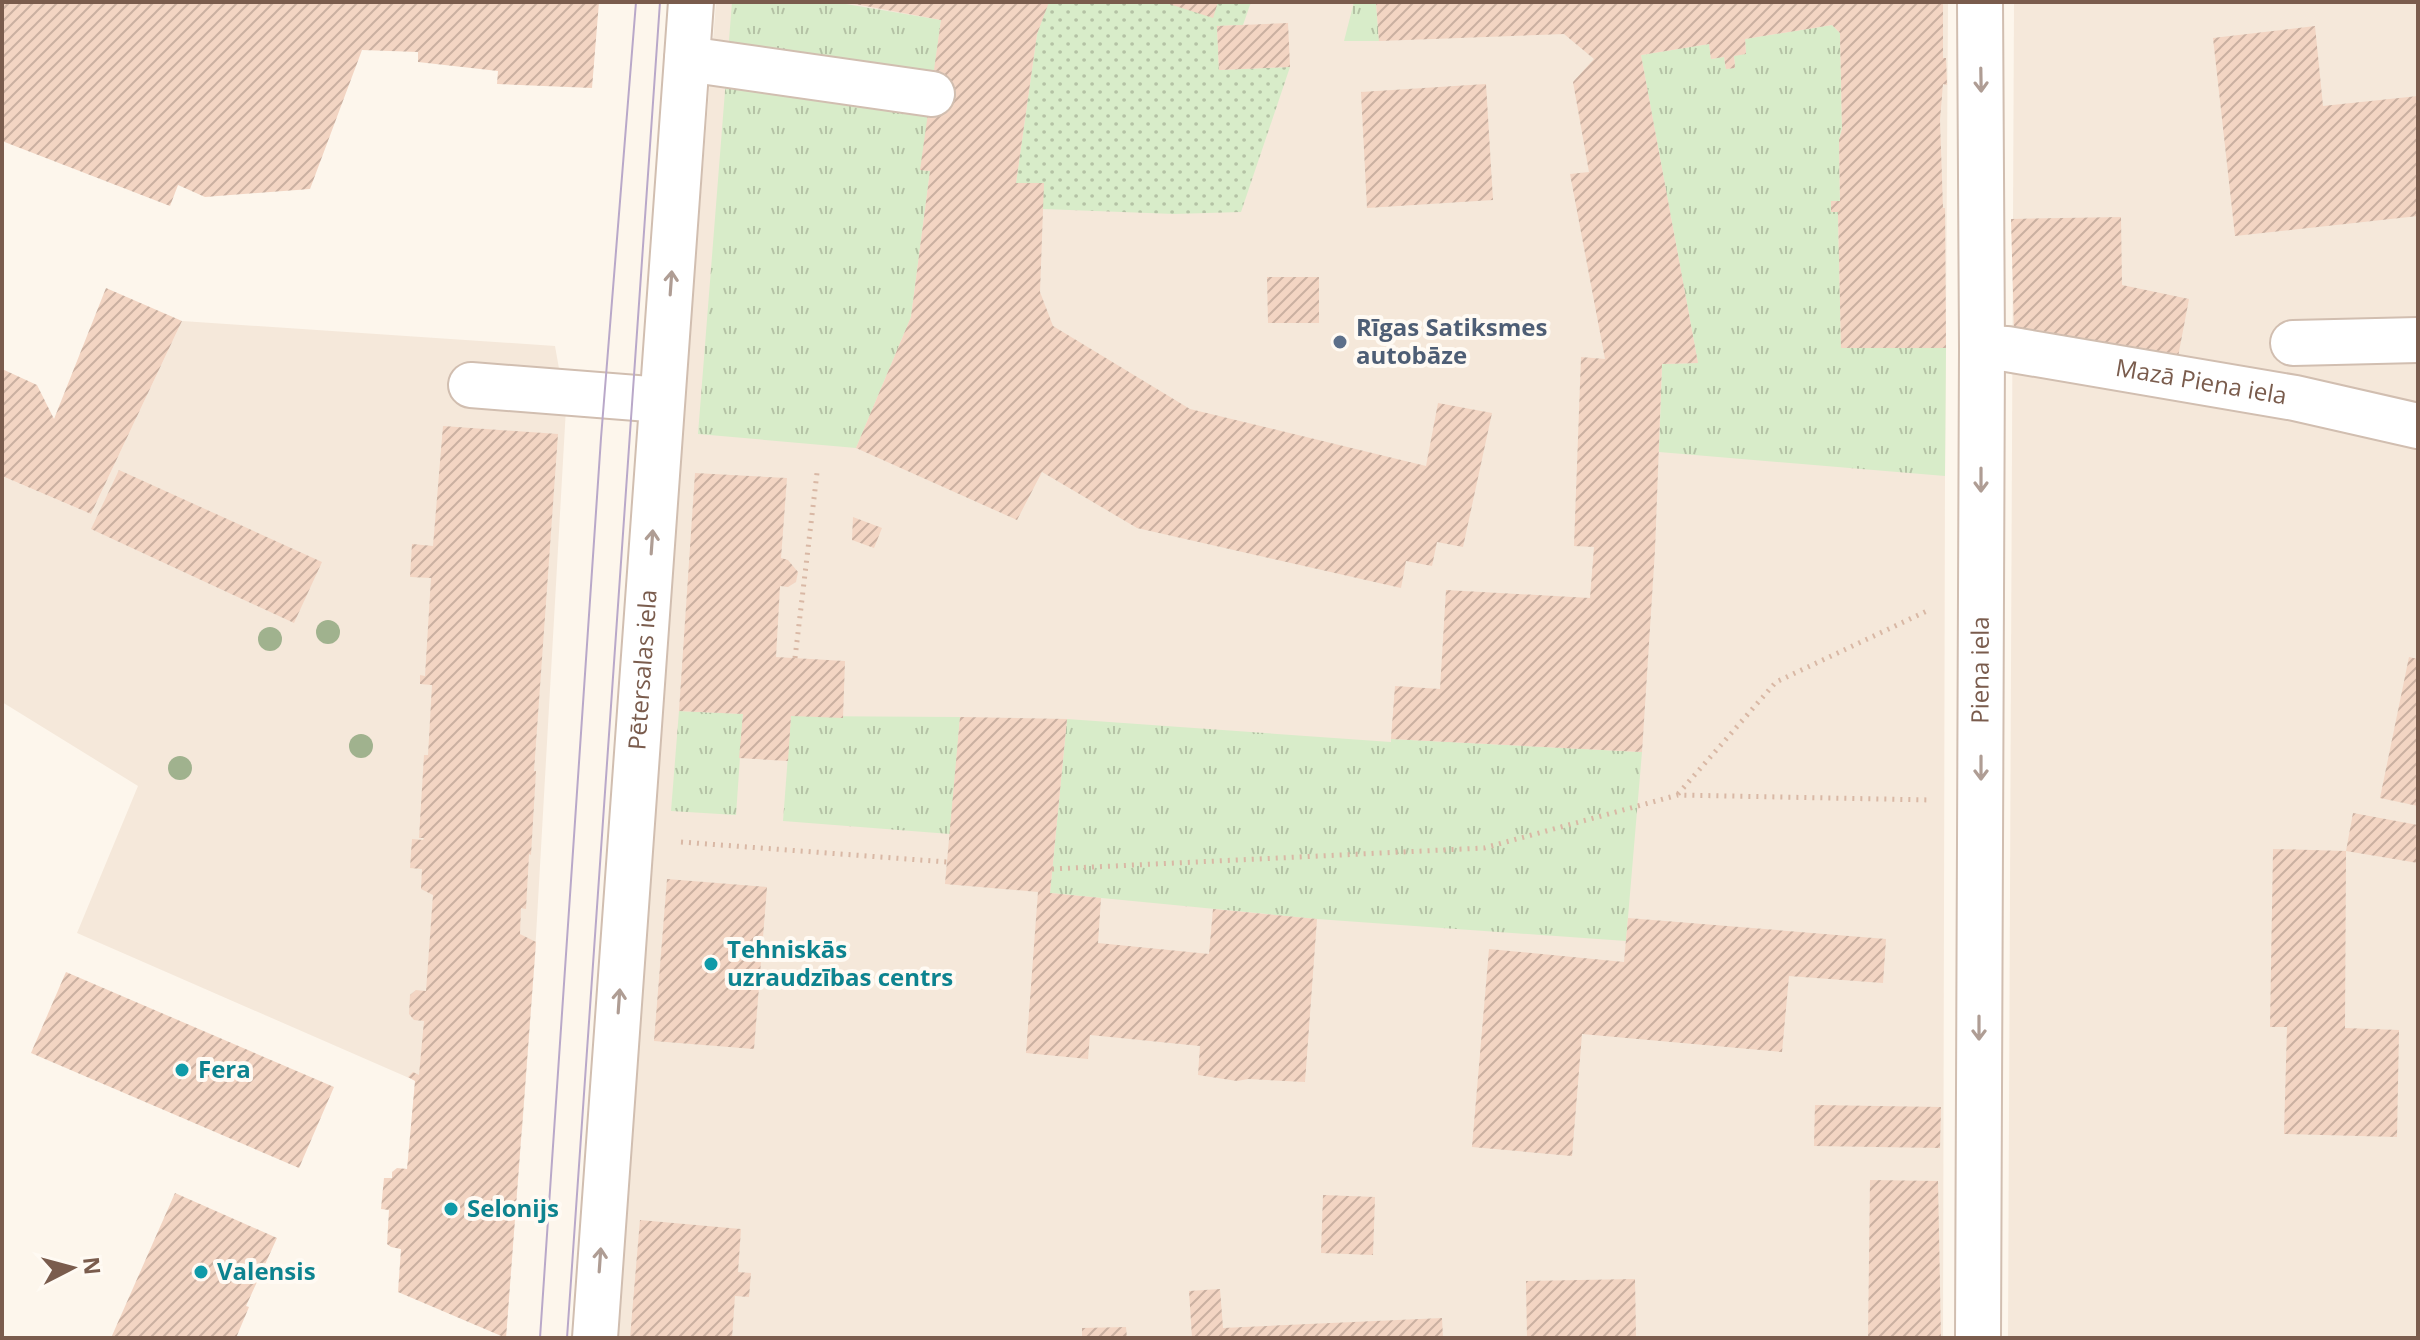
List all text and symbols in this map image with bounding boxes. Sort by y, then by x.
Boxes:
one-way arrow [1973,66,1989,93]
one-way arrow [664,270,679,297]
place label: Rīgas Satiksmes autobāze [1356,310,1547,371]
marker: Rīgas Satiksmes autobāze [1331,333,1349,351]
street label: Mazā Piena iela [2113,350,2289,411]
one-way arrow [1973,466,1989,493]
one-way arrow [645,530,660,556]
street label: Pētersalas iela [619,588,664,751]
street label: Piena iela [1962,616,1996,724]
one-way arrow [1973,754,1989,781]
place label: Tehniskās uzraudzības centrs [727,932,953,993]
marker: Tehniskās uzraudzības centrs [702,955,720,973]
one-way arrow [612,988,627,1015]
one-way arrow [1971,1014,1987,1041]
place label: Fera [198,1052,251,1085]
marker: Fera [173,1061,191,1079]
place label: Selonijs [467,1191,559,1224]
marker: Selonijs [442,1200,460,1218]
north arrow [32,1228,112,1308]
one-way arrow [593,1247,608,1274]
place label: Valensis [217,1254,316,1287]
text: N [77,1255,109,1276]
marker: Valensis [192,1263,210,1281]

